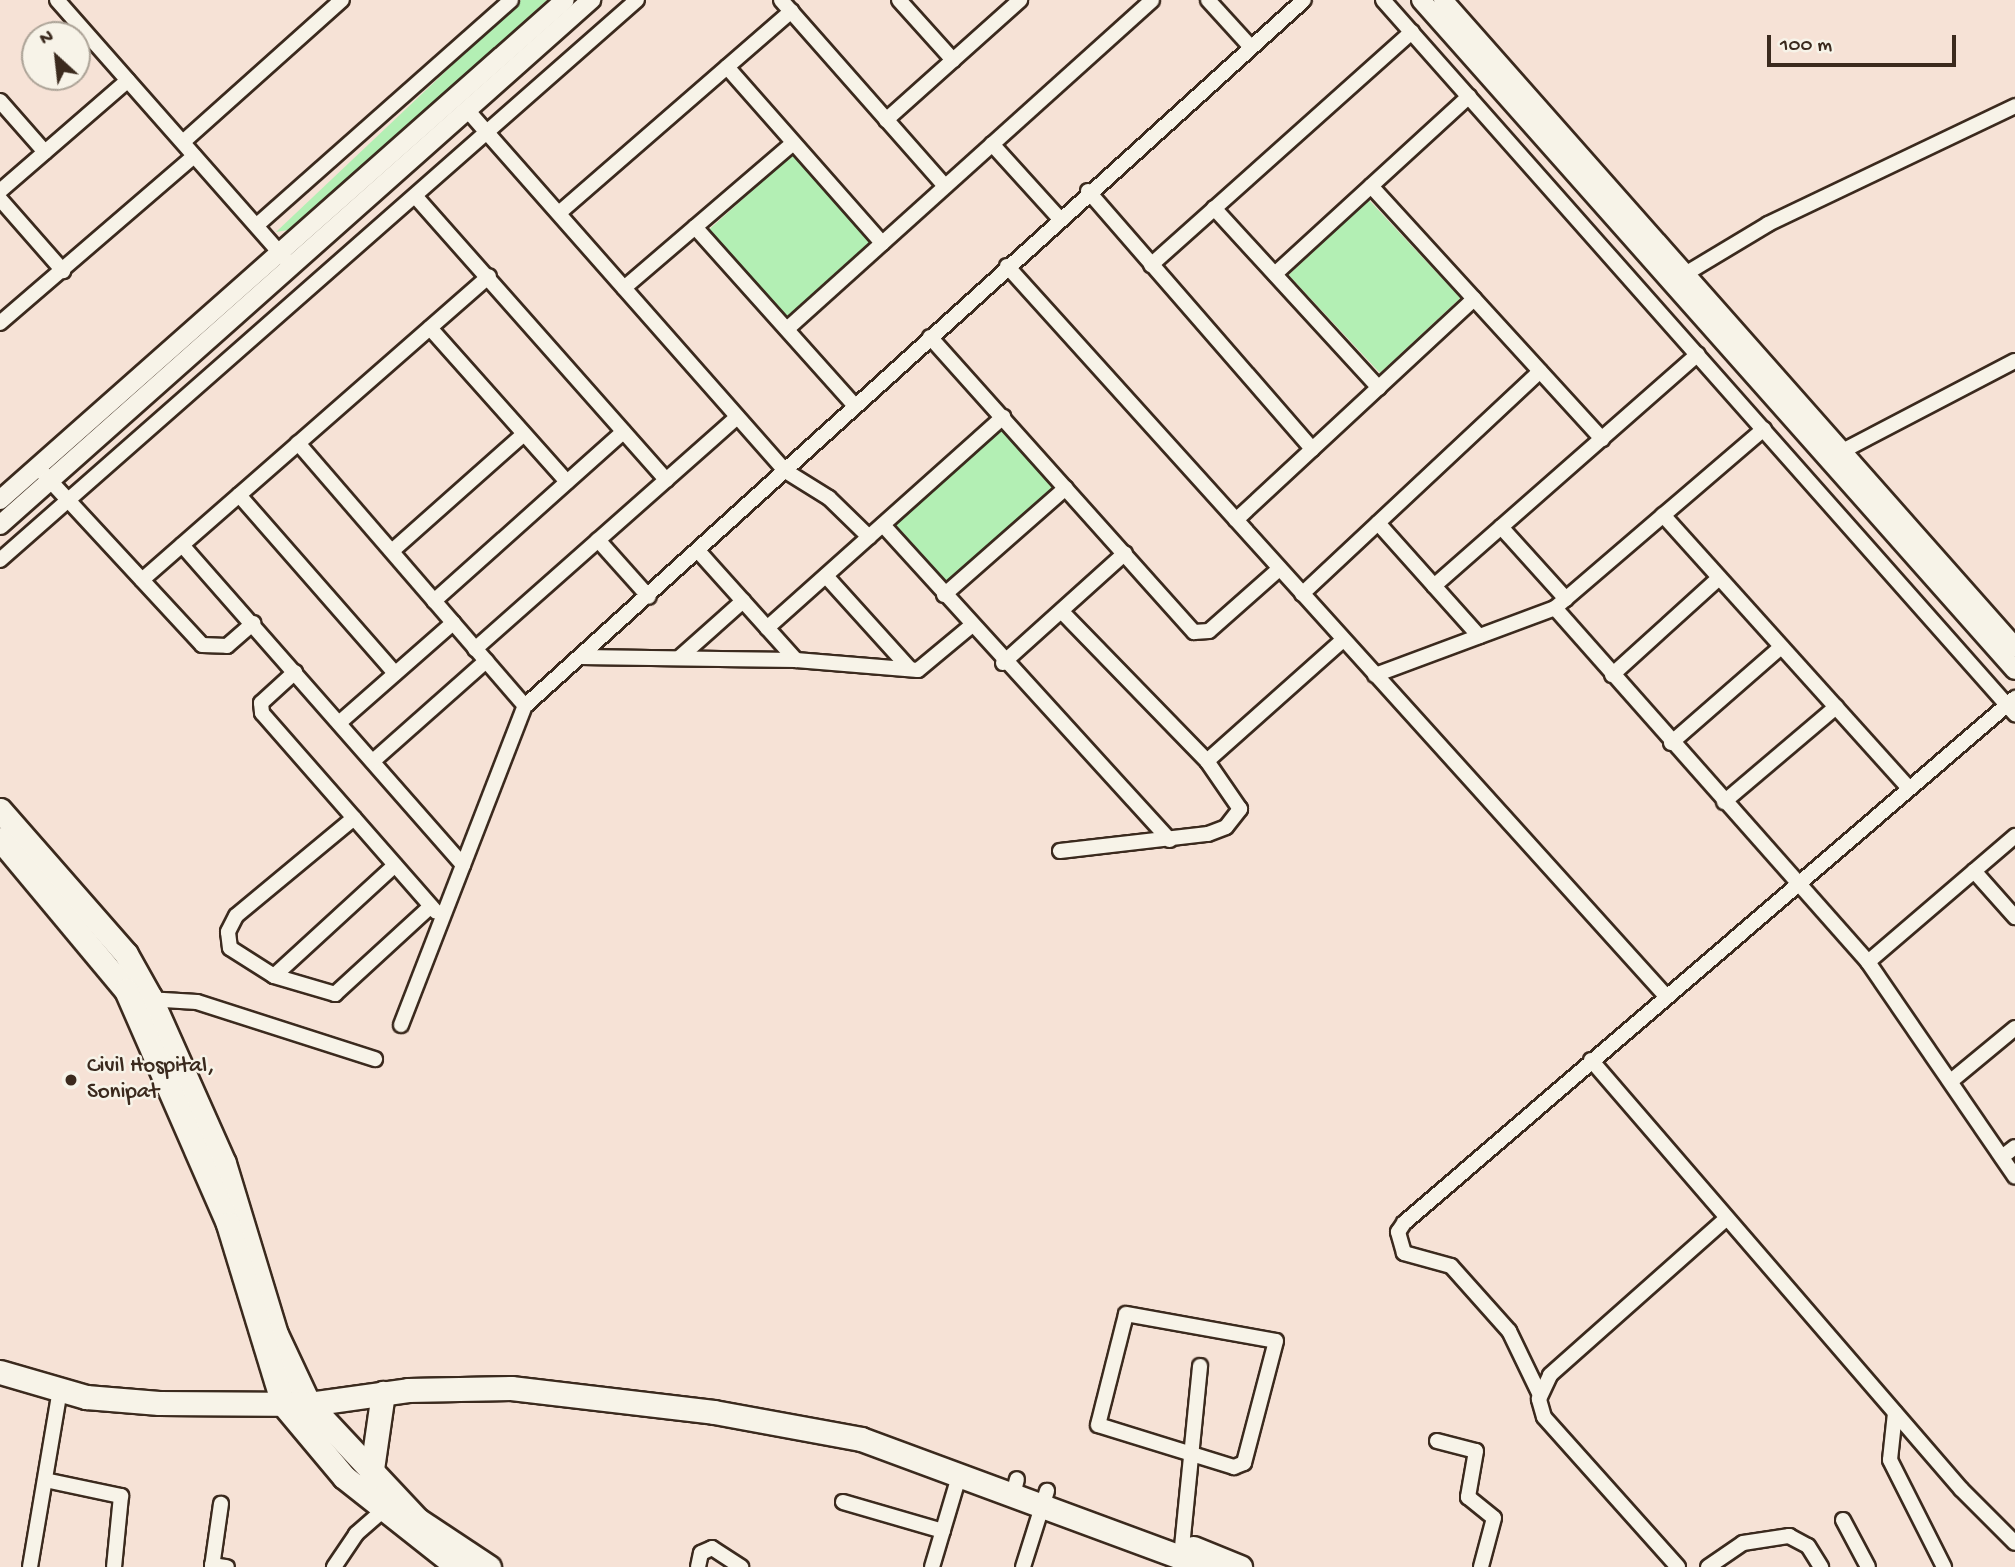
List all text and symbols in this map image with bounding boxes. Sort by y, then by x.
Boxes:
north arrow [21,21,91,91]
scale bar [1770,21,1959,65]
text: N [36,26,58,52]
text: 100 m [1780,34,1832,59]
place label: Civil Hospital, Sonipat [87,1053,214,1107]
marker: Civil Hospital, Sonipat [61,1070,81,1090]

